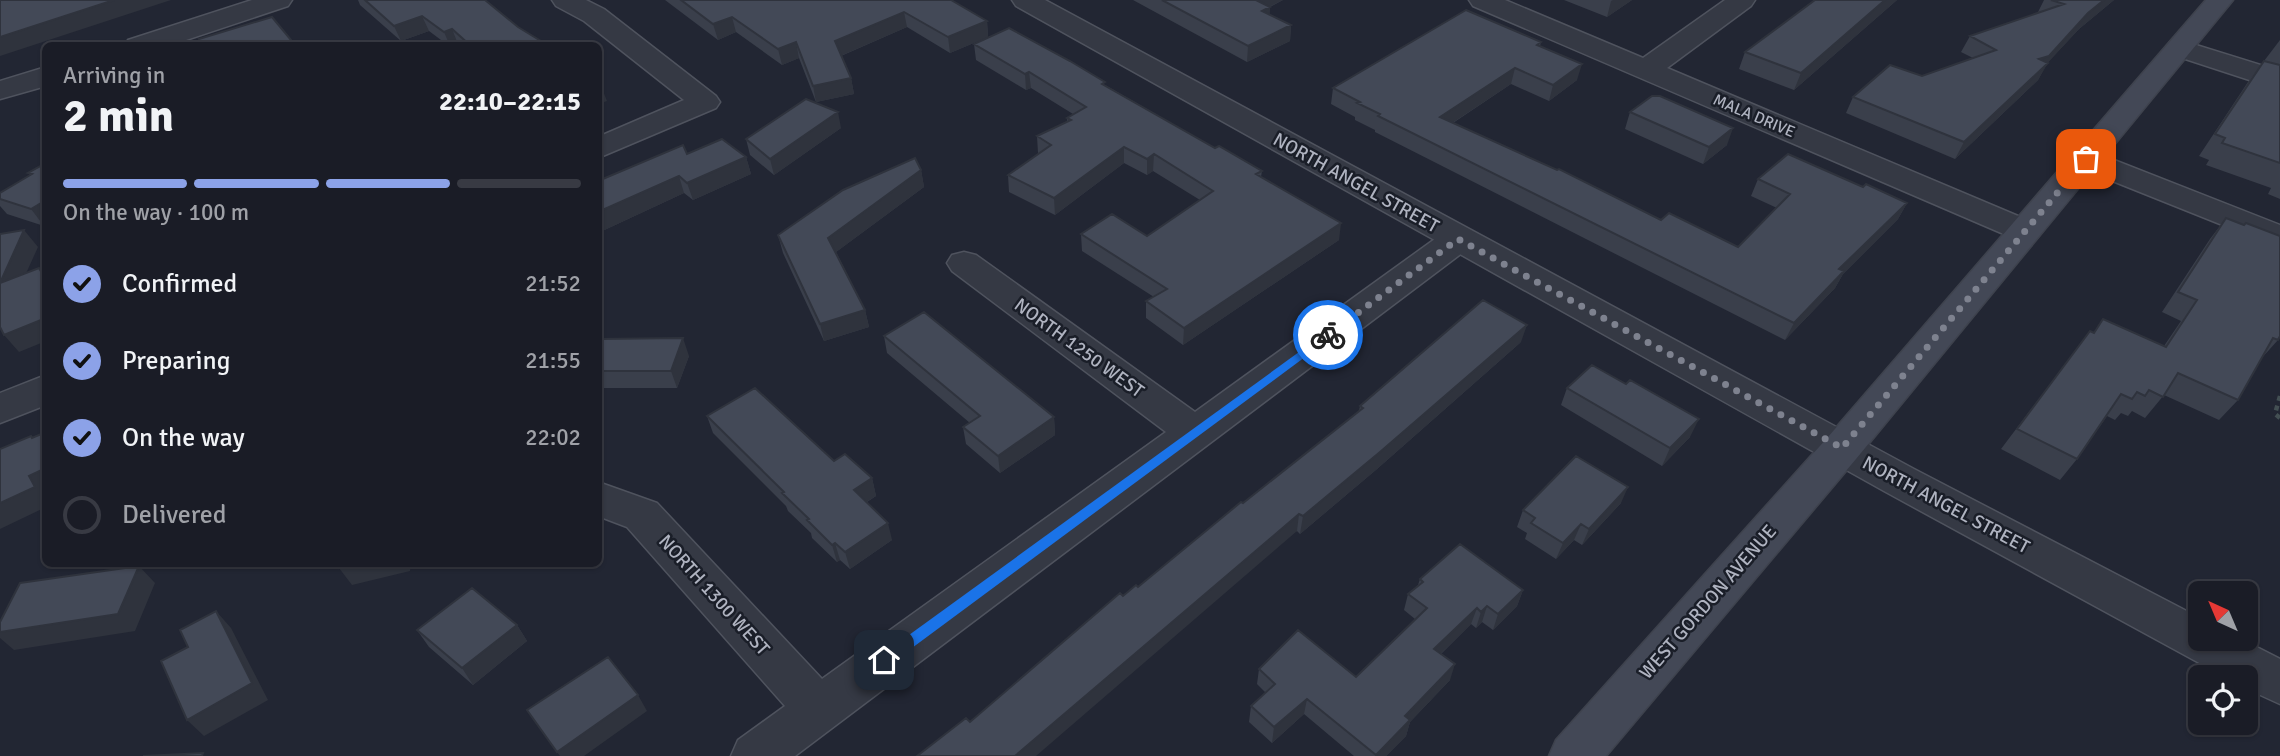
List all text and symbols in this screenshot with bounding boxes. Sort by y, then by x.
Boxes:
text: Arriving in [63,61,165,90]
text: 22:10–22:15 [439,86,581,118]
text: 2 min [63,88,174,144]
street label: MALA DRIVE [1710,90,1798,142]
street label: NORTH ANGEL STREET [1269,127,1444,239]
pin [2056,129,2116,189]
icon: bag [2067,140,2105,178]
text: On the way · 100 m [63,198,249,227]
icon: check [63,265,101,303]
text: Confirmed [122,268,237,300]
text: 21:52 [525,269,581,298]
street label: NORTH 1250 WEST [1009,293,1149,403]
courier [1293,300,1363,370]
icon: bike [1309,316,1347,354]
icon: check [63,342,101,380]
text: Preparing [122,345,230,377]
text: 21:55 [525,346,581,375]
icon: check [63,419,101,457]
text: On the way [122,422,245,454]
text: 22:02 [525,423,581,452]
street label: NORTH ANGEL STREET [1858,451,2034,560]
text: Delivered [122,499,227,531]
street label: WEST GORDON AVENUE [1634,520,1782,684]
street label: NORTH 1300 WEST [653,530,775,661]
north arrow [2188,581,2258,651]
map controls [2188,581,2258,735]
pin [854,630,914,690]
icon: home [865,641,903,679]
button: locate [2188,665,2258,735]

